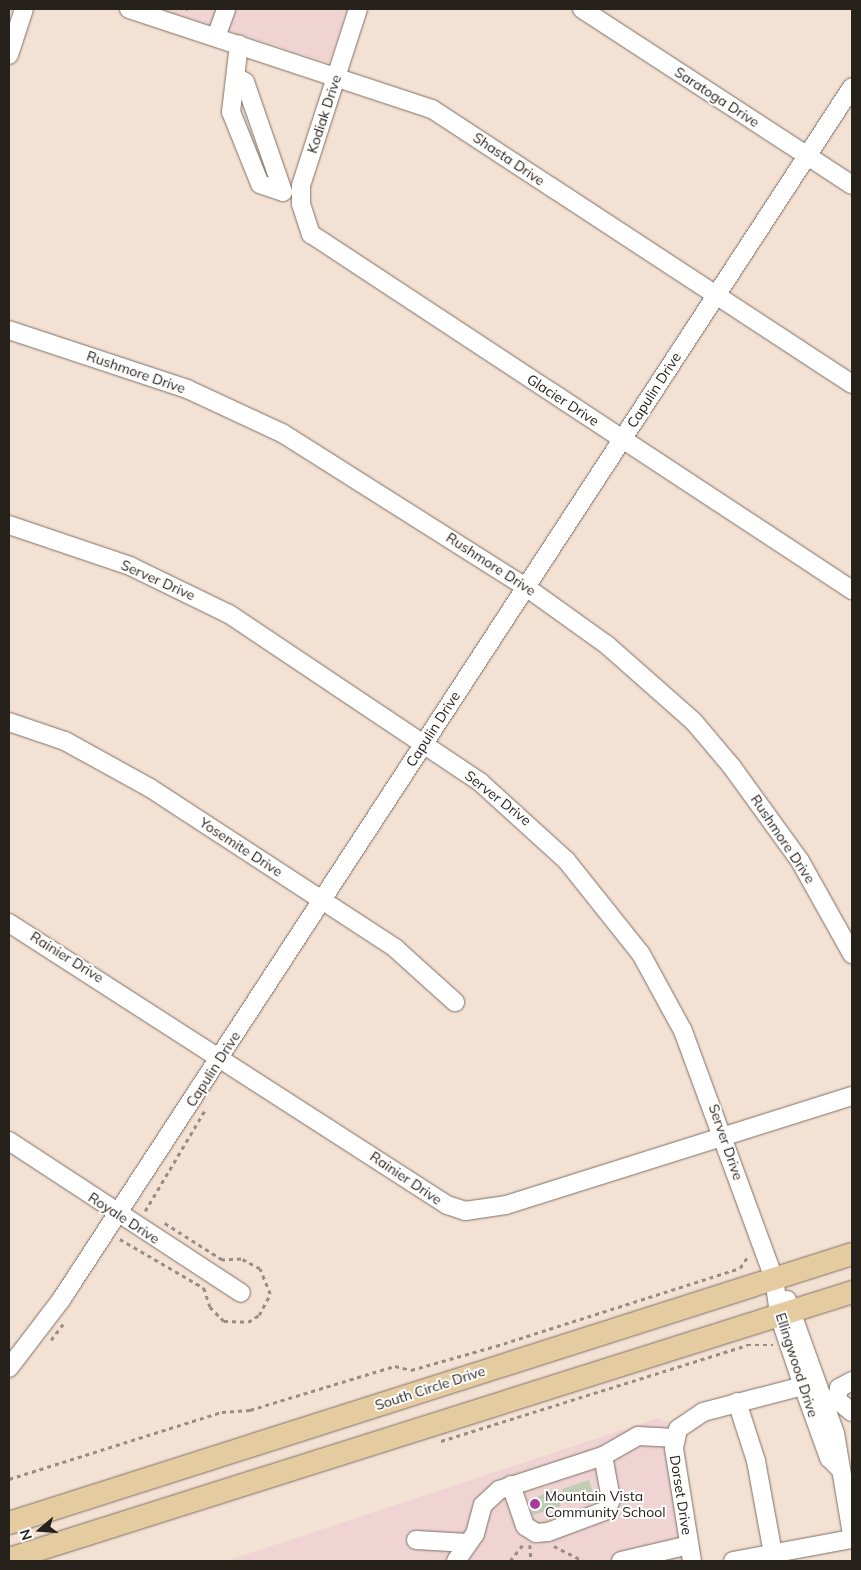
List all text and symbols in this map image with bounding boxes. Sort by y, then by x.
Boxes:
street label: Saratoga Drive [671,63,763,131]
street label: Kodiak Drive [303,73,345,155]
street label: Shasta Drive [470,129,548,189]
street label: Rushmore Drive [84,347,188,397]
street label: Capulin Drive [623,349,685,431]
street label: Glacier Drive [524,371,602,429]
street label: Rushmore Drive [443,529,539,599]
street label: Server Drive [118,556,198,604]
street label: Capulin Drive [402,688,464,770]
street label: Server Drive [462,767,534,829]
street label: Rushmore Drive [747,791,819,887]
street label: Yosemite Drive [196,814,286,880]
street label: Rainier Drive [27,928,107,986]
street label: Capulin Drive [182,1028,244,1110]
street label: Server Drive [705,1102,747,1182]
street label: Rainier Drive [367,1148,445,1208]
street label: Royale Drive [85,1189,163,1247]
street label: Ellingwood Drive [772,1311,822,1419]
street label: South Circle Drive [373,1362,487,1414]
street label: Dorset Drive [666,1454,696,1536]
place label: Mountain Vista Community School [545,1488,666,1520]
marker: Mountain Vista Community School [529,1498,541,1510]
north arrow [15,1505,65,1555]
text: N [16,1527,36,1542]

